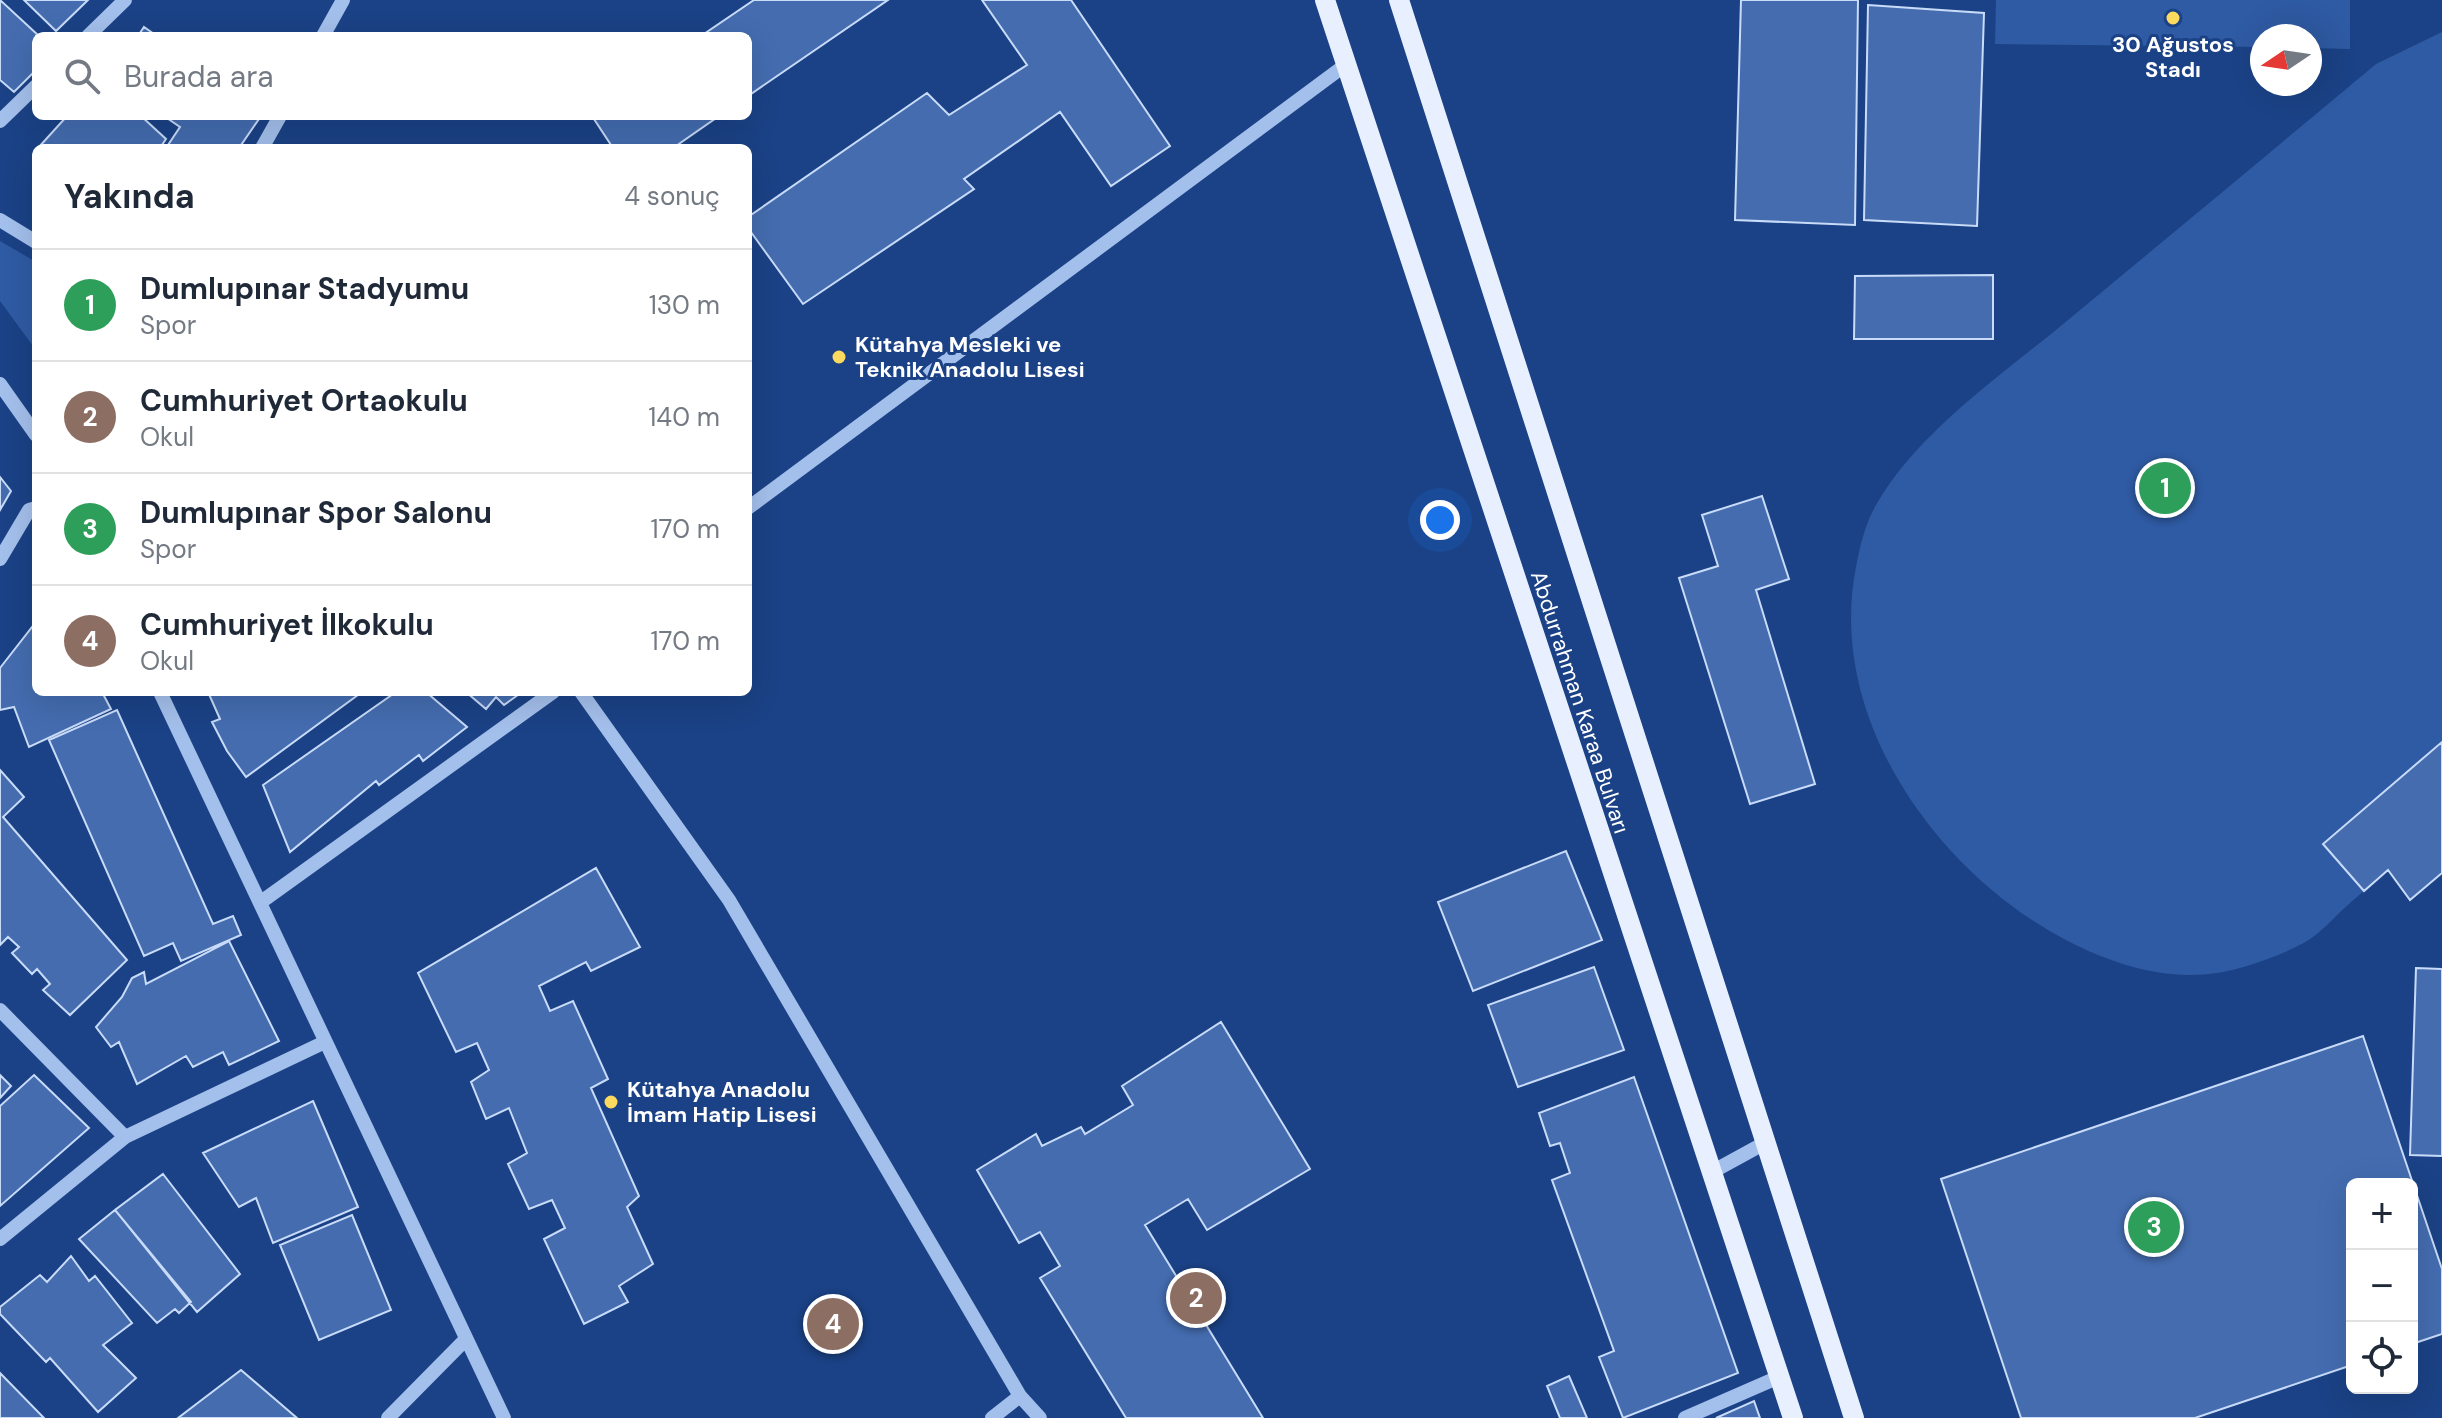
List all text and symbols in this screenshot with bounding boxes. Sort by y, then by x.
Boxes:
marker: 30 Ağustos Stadı [2164,9,2182,27]
north arrow [2250,24,2322,96]
place label: 30 Ağustos Stadı [2112,30,2234,84]
search box [32,32,752,120]
icon: search [60,54,104,98]
text: Burada ara [124,57,274,96]
text: Yakında [64,174,195,219]
text: 4 sonuç [624,179,720,213]
text: Dumlupınar Stadyumu [140,269,469,308]
text: 1 [85,288,95,322]
text: 130 m [649,288,720,322]
text: Spor [140,308,196,342]
place label: Kütahya Mesleki ve Teknik Anadolu Lisesi [855,330,1085,384]
marker: Kütahya Mesleki ve Teknik Anadolu Lisesi [830,348,848,366]
text: Cumhuriyet Ortaokulu [140,381,468,420]
text: 2 [82,400,98,434]
text: 140 m [648,400,720,434]
text: Okul [140,420,194,454]
pin: 1 [2139,458,2191,518]
text: Dumlupınar Spor Salonu [140,493,492,532]
your location [1420,500,1460,540]
text: 3 [82,512,98,546]
text: 170 m [651,512,720,546]
text: Spor [140,532,196,566]
street label: Abdurrahman Karaa Bulvarı [1524,567,1636,837]
text: Cumhuriyet İlkokulu [140,605,434,644]
text: 4 [82,624,98,658]
text: 170 m [651,624,720,658]
text: Okul [140,644,194,678]
place label: Kütahya Anadolu İmam Hatip Lisesi [627,1075,817,1129]
marker: Kütahya Anadolu İmam Hatip Lisesi [602,1093,620,1111]
map controls [2346,1178,2418,1394]
button: + [2346,1178,2418,1250]
pin: 3 [2128,1197,2180,1257]
button: − [2346,1250,2418,1322]
pin: 2 [1170,1268,1222,1328]
pin: 4 [807,1294,859,1354]
button: locate [2346,1322,2418,1394]

